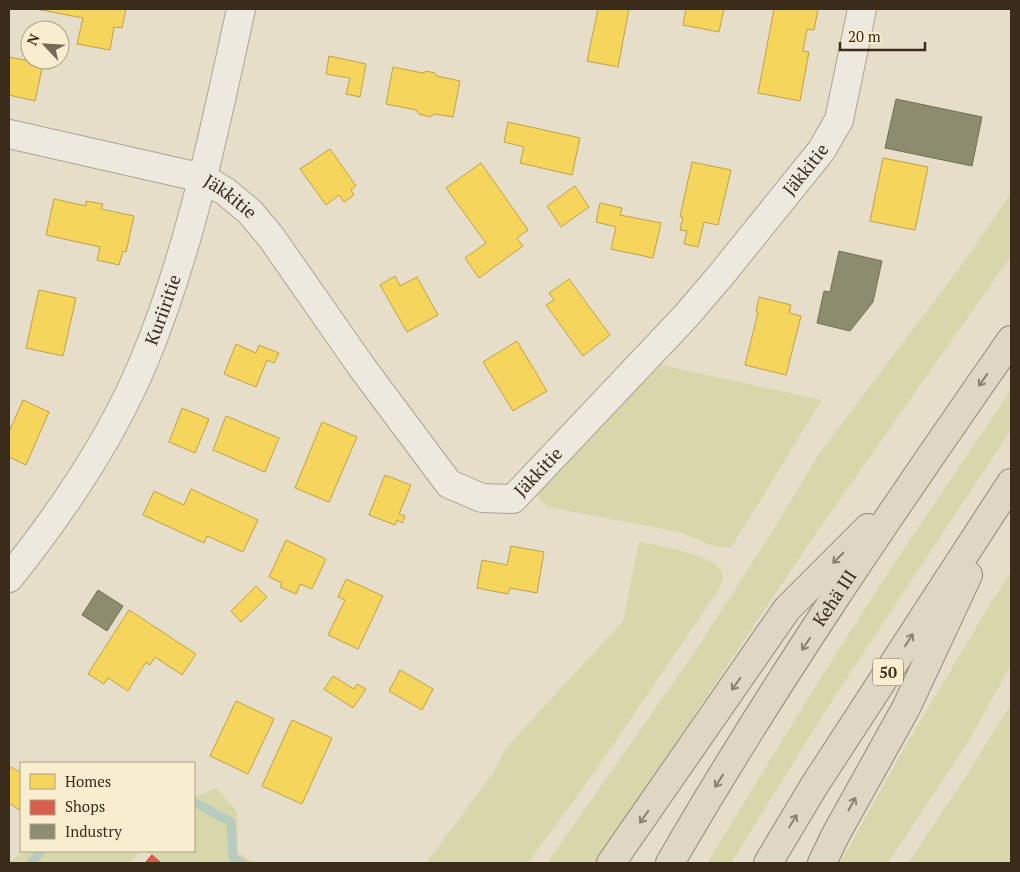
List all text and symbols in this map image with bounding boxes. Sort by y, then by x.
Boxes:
north arrow [20,20,70,70]
scale bar [840,20,925,52]
text: 20 m [848,26,881,46]
text: N [22,30,44,48]
street label: Jäkkitie [777,139,834,200]
street label: Jäkkitie [200,168,263,223]
street label: Kuriiritie [139,271,186,348]
one-way arrow [978,373,988,387]
street label: Jäkkitie [508,441,567,502]
one-way arrow [832,552,844,564]
street label: Kehä III [807,565,861,630]
one-way arrow [904,634,914,648]
one-way arrow [801,637,811,651]
road number: 50 [873,659,903,686]
one-way arrow [731,676,741,690]
legend [20,762,195,852]
text: Homes [65,771,111,791]
one-way arrow [714,774,724,788]
text: Shops [65,796,105,816]
one-way arrow [847,797,857,812]
one-way arrow [638,810,649,823]
one-way arrow [789,815,799,829]
text: Industry [65,821,122,841]

